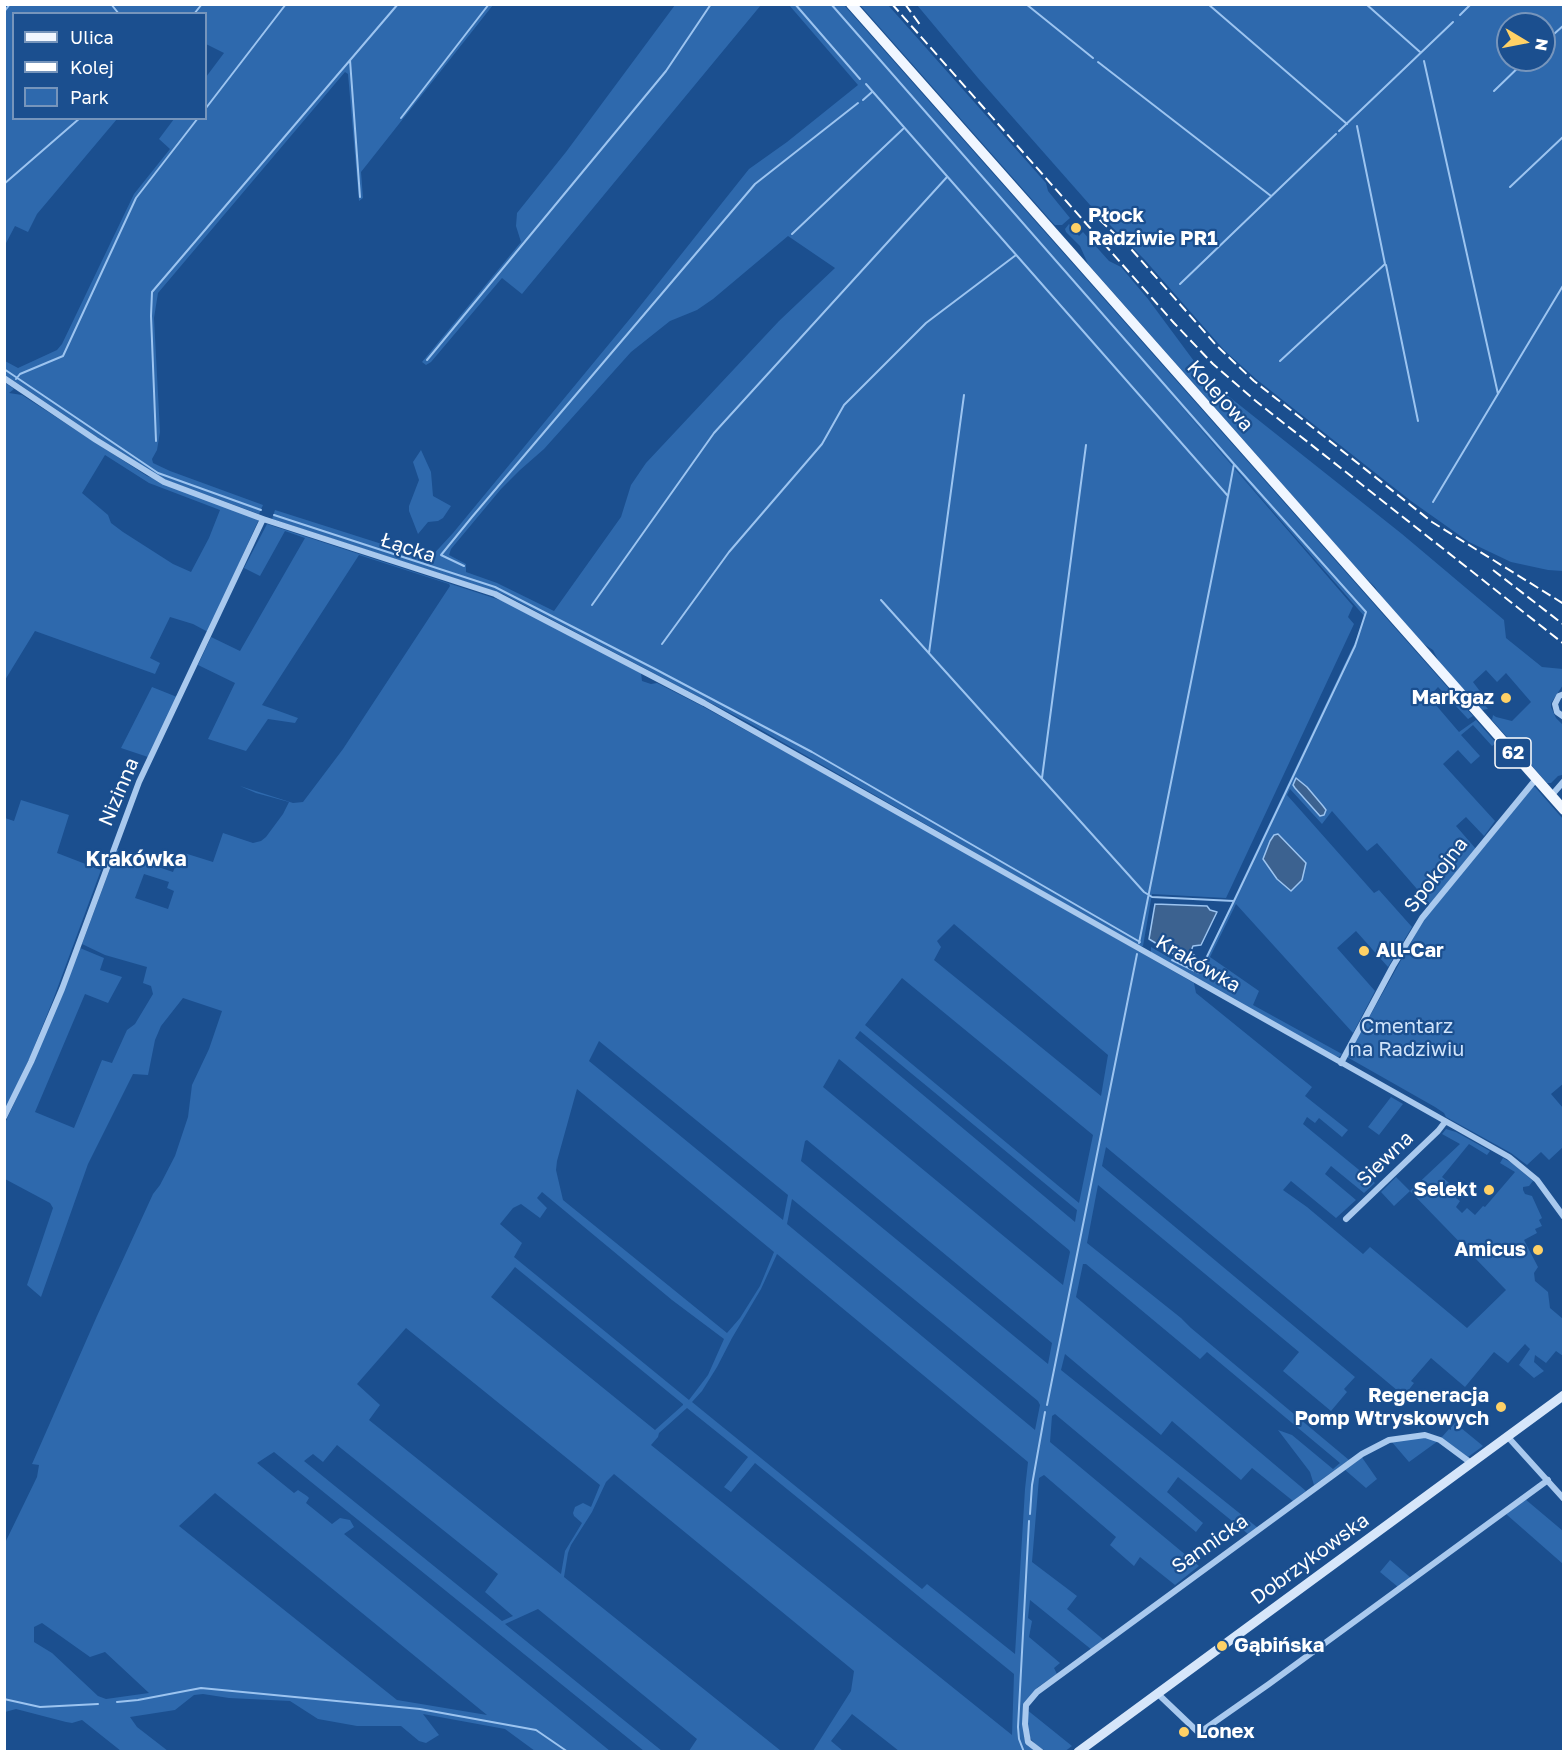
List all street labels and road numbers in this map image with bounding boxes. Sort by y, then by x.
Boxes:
street label: Kolejowa [1182,355,1258,437]
street label: Łącka [377,528,439,568]
road number: 62 [1495,738,1531,768]
street label: Nizinna [94,754,144,830]
street label: Spokojna [1399,833,1473,917]
street label: Krakówka [1151,930,1245,998]
street label: Siewna [1352,1126,1418,1192]
street label: Dobrzykowska [1246,1508,1374,1610]
street label: Sannicka [1167,1509,1253,1579]

